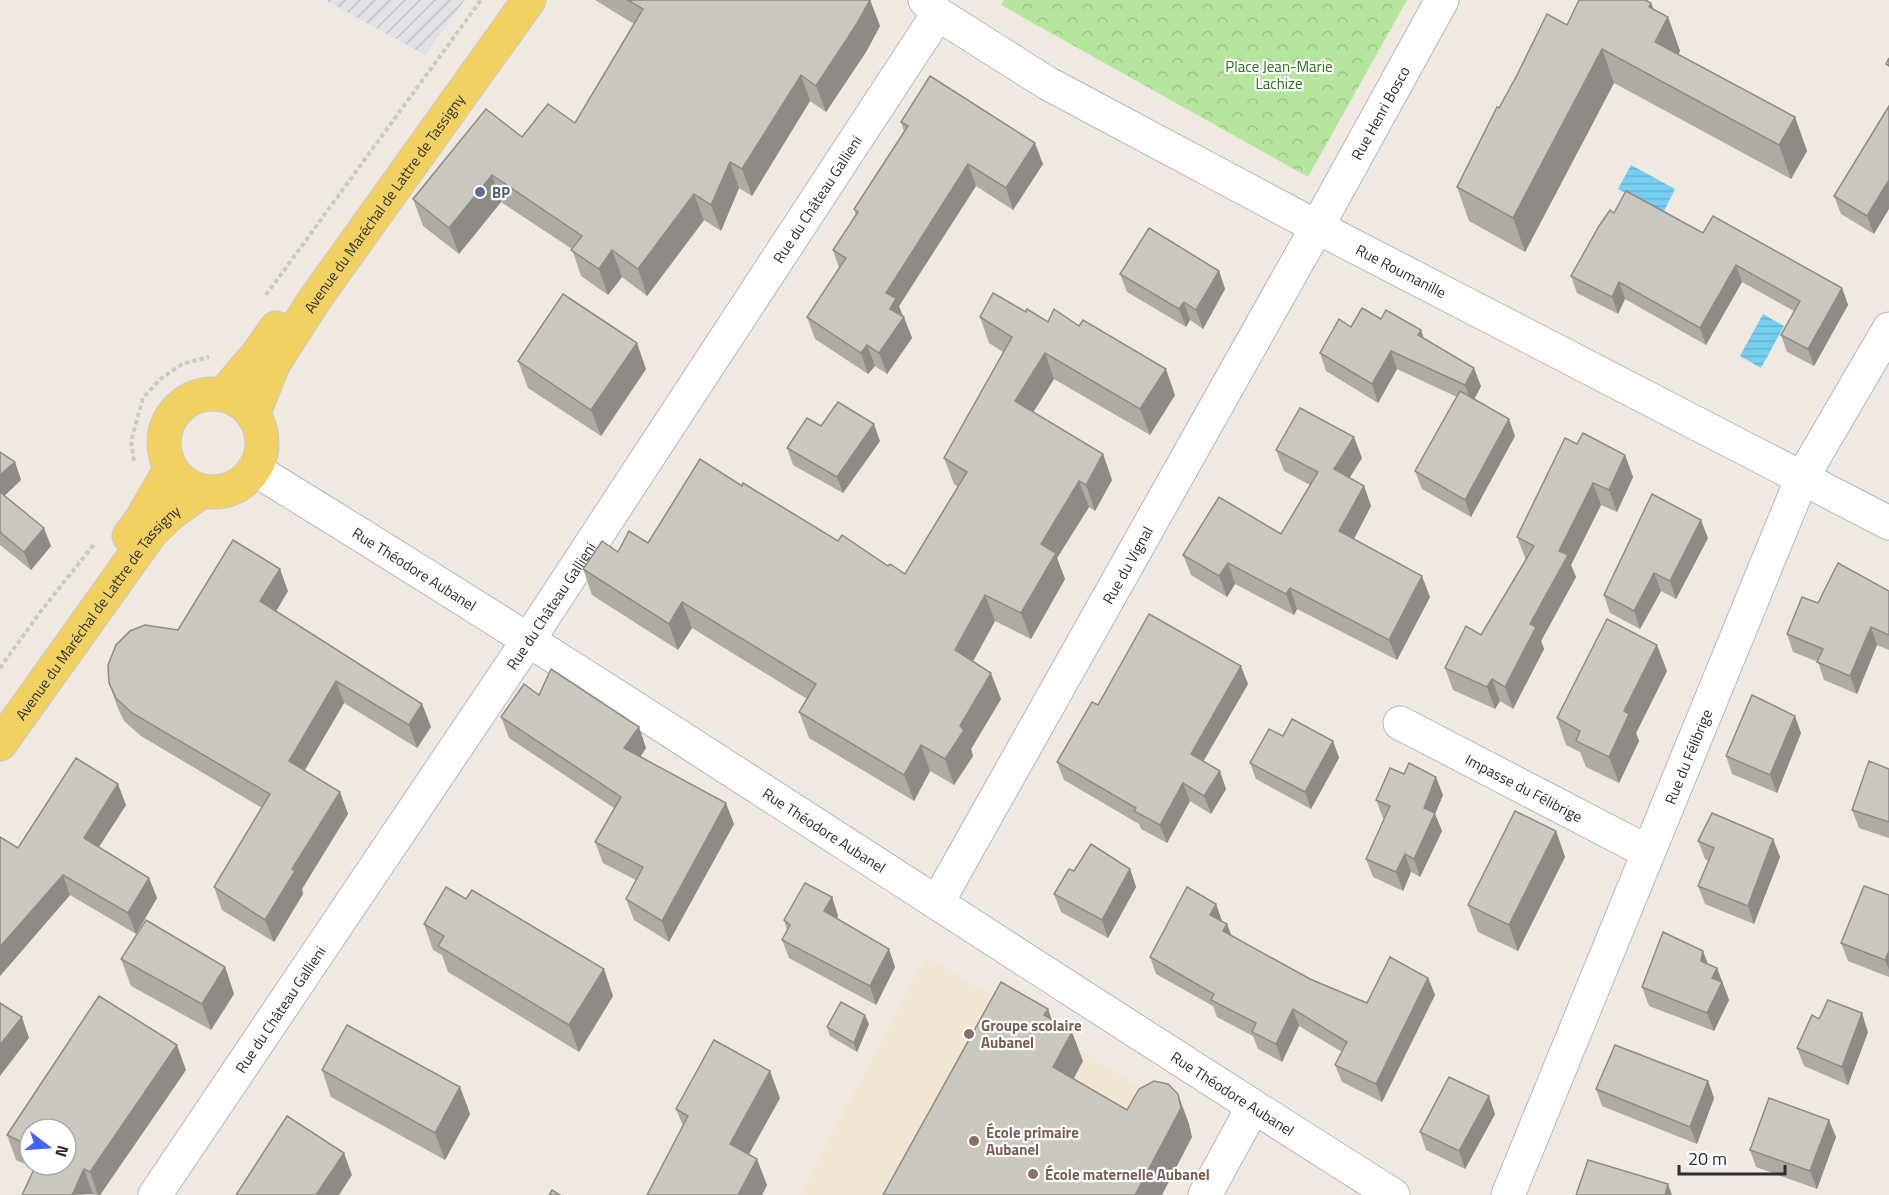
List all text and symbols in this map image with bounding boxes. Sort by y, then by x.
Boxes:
park label: Place Jean-Marie Lachize [1225,55,1333,95]
street label: Rue Henri Bosco [1345,61,1415,164]
street label: Avenue du Maréchal de Lattre de Tassigny [298,89,470,317]
street label: Rue du Château Gallieni [767,130,867,267]
place label: BP [492,181,510,204]
marker: BP [473,185,487,199]
street label: Rue Roumanille [1352,238,1451,304]
street label: Avenue du Maréchal de Lattre de Tassigny [9,499,185,725]
street label: Rue Théodore Aubanel [348,521,481,616]
street label: Rue du Vignal [1096,522,1158,608]
street label: Rue du Château Gallieni [500,537,601,674]
street label: Rue du Félibrige [1658,705,1718,807]
street label: Impasse du Félibrige [1461,748,1587,828]
street label: Rue Théodore Aubanel [758,782,891,878]
street label: Rue du Château Gallieni [229,941,331,1077]
place label: Groupe scolaire Aubanel [981,1014,1082,1054]
marker: Groupe scolaire Aubanel [962,1027,976,1041]
street label: Rue Théodore Aubanel [1167,1045,1299,1141]
north arrow [18,1117,78,1177]
place label: École primaire Aubanel [986,1121,1079,1161]
marker: École primaire Aubanel [967,1134,981,1148]
scale bar [1679,1138,1786,1176]
text: N [49,1143,75,1160]
text: 20 m [1688,1145,1727,1172]
place label: École maternelle Aubanel [1045,1163,1210,1186]
marker: École maternelle Aubanel [1026,1167,1040,1181]

